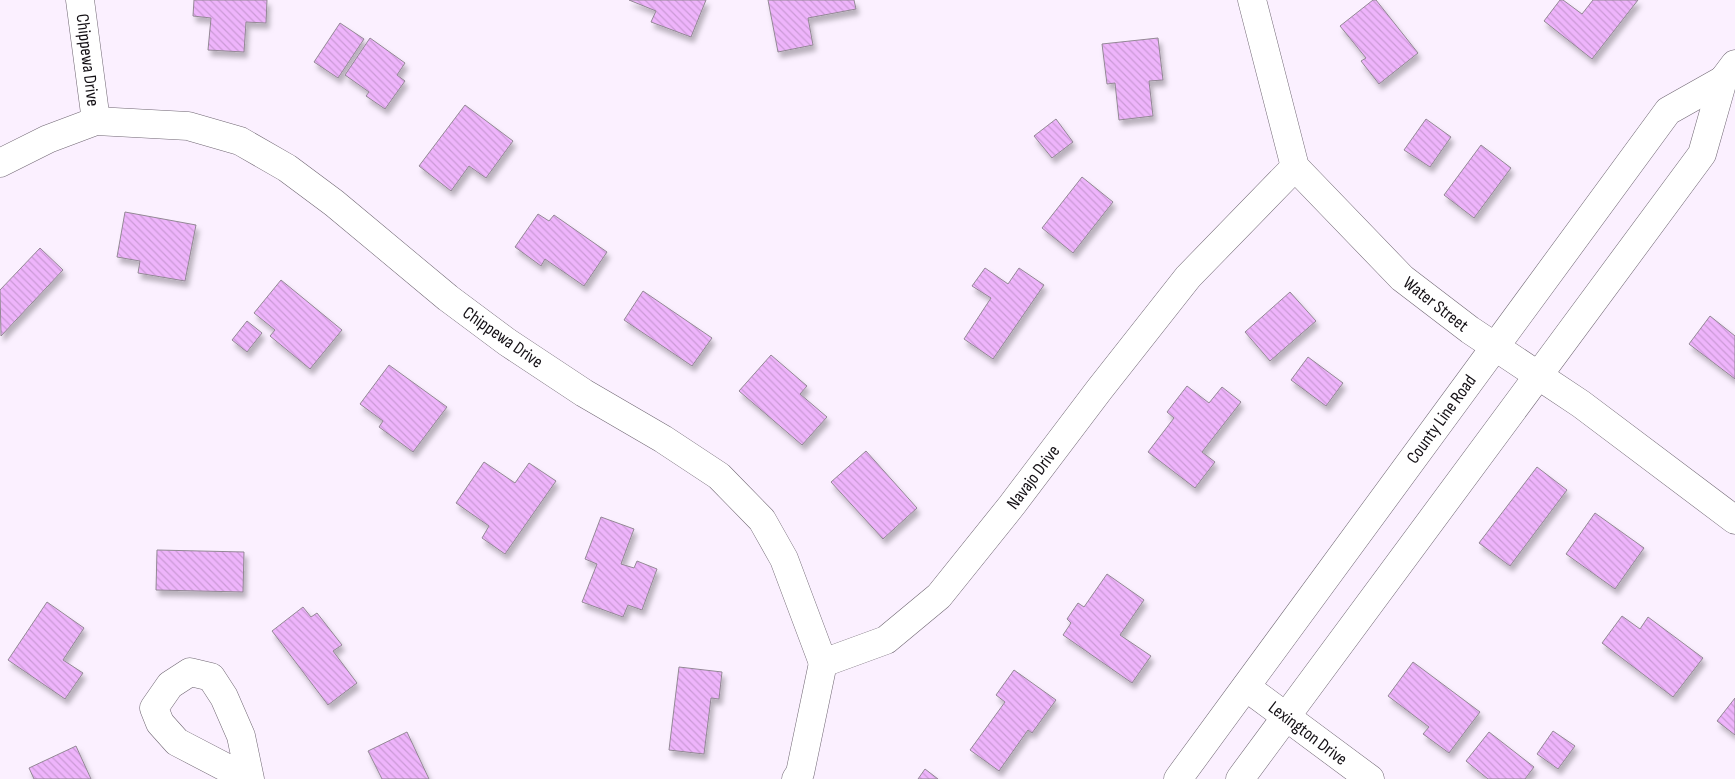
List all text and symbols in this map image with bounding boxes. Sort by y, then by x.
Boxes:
street label: Chippewa Drive [71,13,104,107]
street label: Water Street [1399,272,1473,337]
street label: Chippewa Drive [459,302,547,373]
street label: County Line Road [1402,371,1481,468]
street label: Navajo Drive [1003,441,1064,513]
street label: Lexington Drive [1264,697,1351,770]

